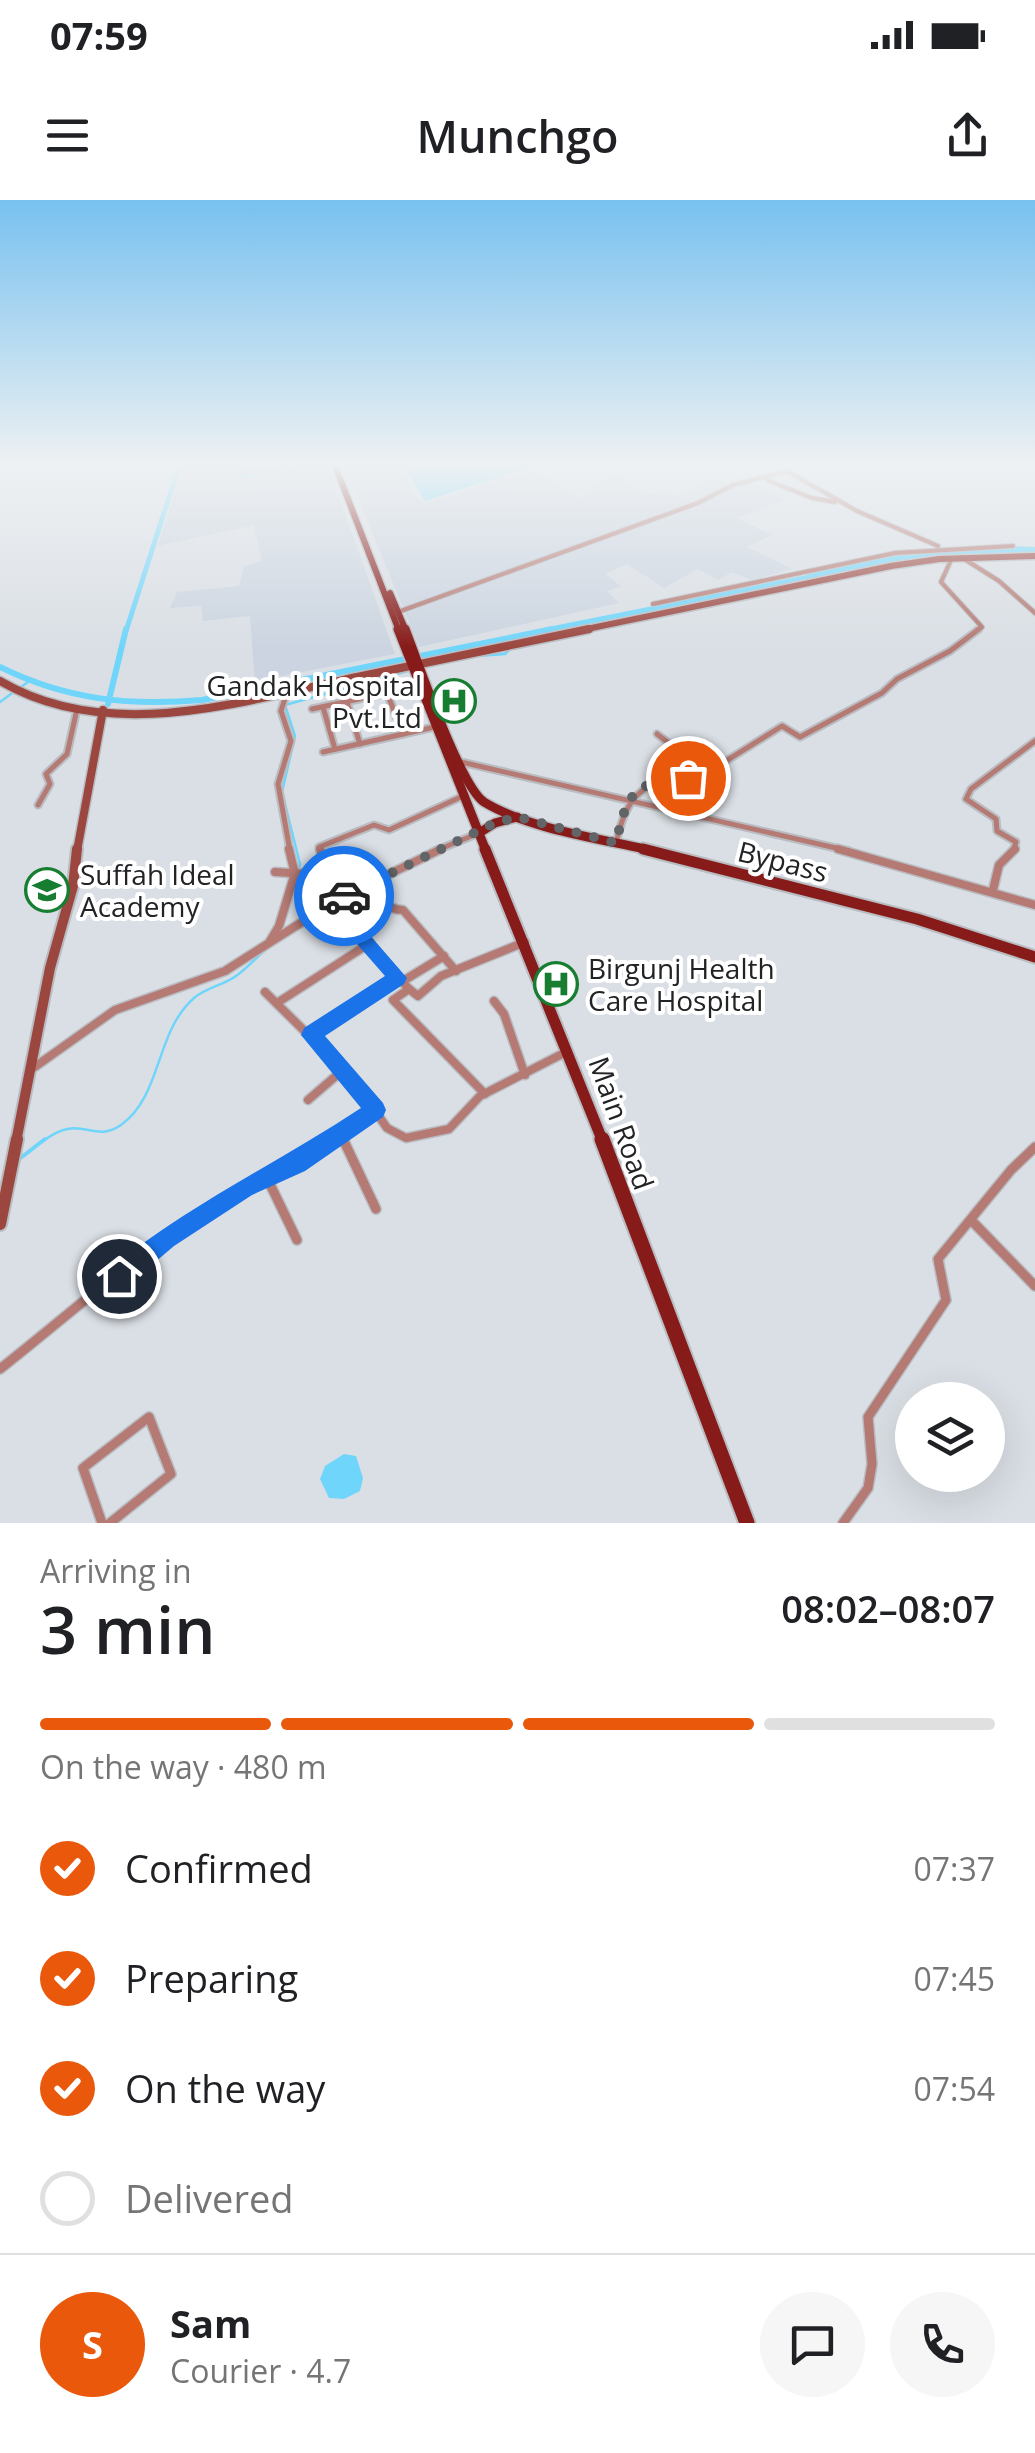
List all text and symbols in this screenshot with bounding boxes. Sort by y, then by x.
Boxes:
text: 07:59 [50,9,148,61]
text: Munchgo [417,105,618,166]
icon: menu [40,108,95,163]
icon: share [940,108,995,163]
place label: Gandak Hospital Pvt.Ltd [207,666,422,736]
hospital icon: Gandak Hospital Pvt.Ltd [431,678,477,724]
pin [646,736,731,821]
icon: bag [661,751,716,806]
street label: Bypass [734,831,832,891]
courier [294,846,394,946]
place label: Suffah Ideal Academy [80,855,235,925]
school or university icon: Suffah Ideal Academy [24,867,70,913]
icon: car [317,869,372,924]
place label: Birgunj Health Care Hospital [588,949,775,1019]
hospital icon: Birgunj Health Care Hospital [533,961,579,1007]
street label: Main Road [580,1051,664,1195]
pin [77,1234,162,1319]
icon: home [92,1249,147,1304]
map controls [895,1382,1005,1492]
button: layers [895,1382,1005,1492]
text: Arriving in [40,1549,192,1592]
text: 08:02–08:07 [781,1582,995,1634]
text: 3 min [40,1585,215,1673]
text: On the way · 480 m [40,1745,327,1788]
icon: check [40,1841,95,1896]
text: Confirmed [125,1842,313,1894]
text: 07:37 [913,1847,995,1890]
icon: check [40,1951,95,2006]
text: Preparing [125,1952,298,2004]
text: 07:45 [913,1957,995,2000]
icon: check [40,2061,95,2116]
text: On the way [125,2062,325,2114]
text: 07:54 [913,2067,995,2110]
text: Delivered [125,2172,294,2224]
button: chat [760,2292,865,2397]
button: phone [890,2292,995,2397]
text: Sam [170,2297,251,2349]
text: S [82,2318,103,2370]
text: Courier · 4.7 [170,2349,351,2392]

